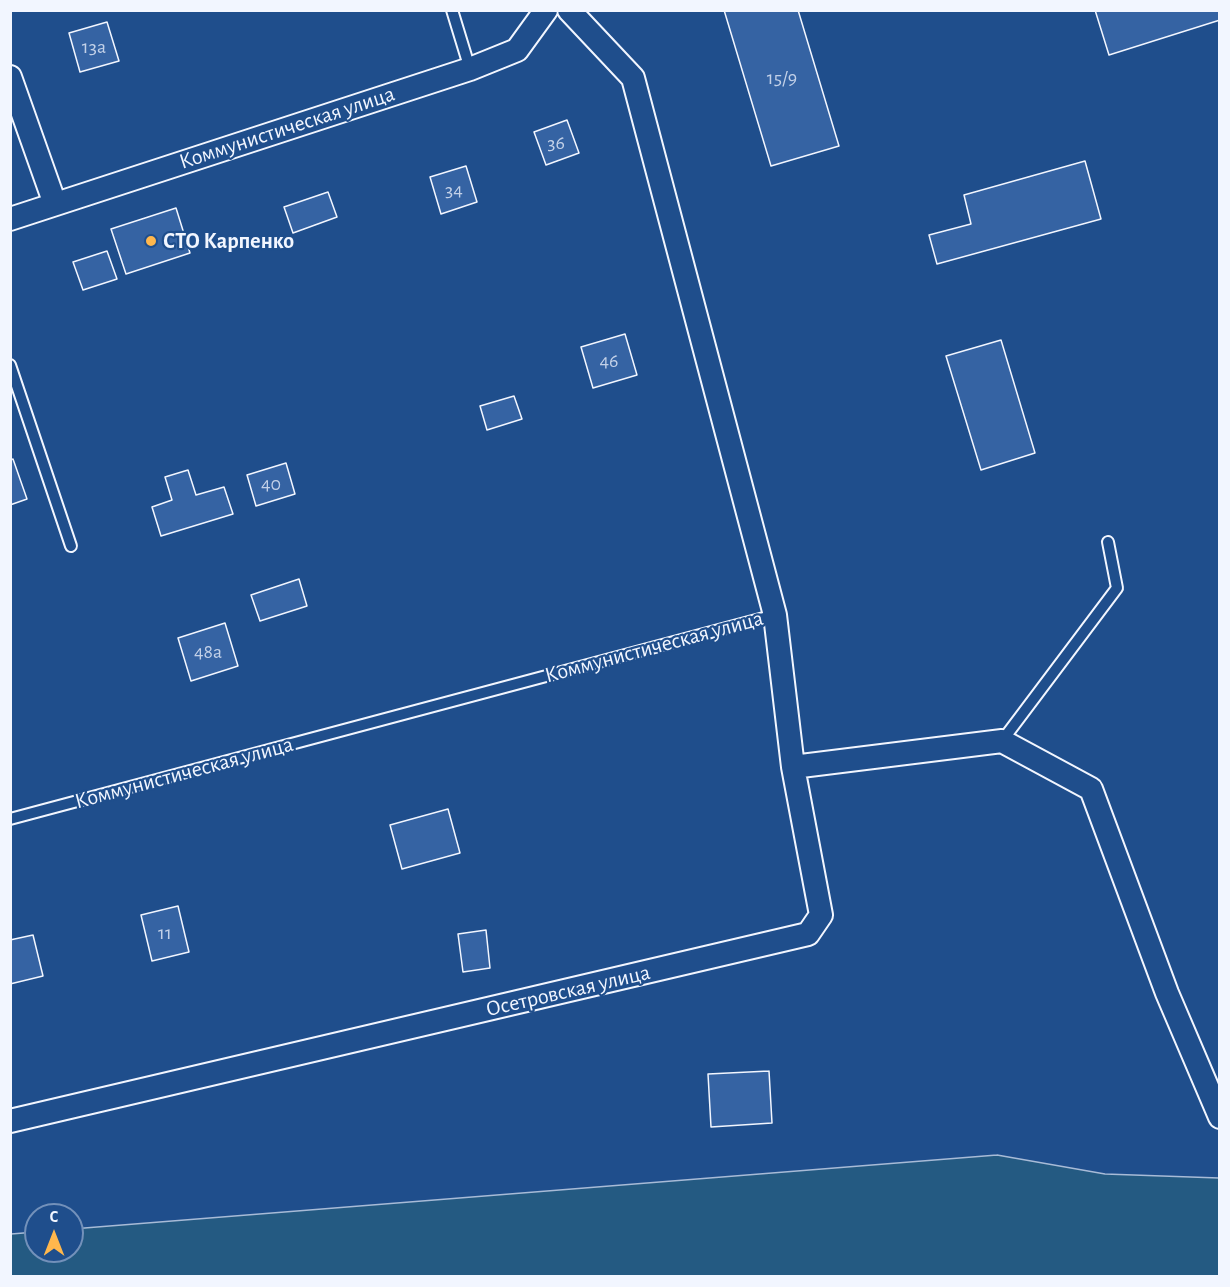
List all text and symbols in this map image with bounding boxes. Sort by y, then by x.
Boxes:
house number: 13а [82,35,106,59]
house number: 15/9 [767,66,797,90]
street label: Коммунистическая улица [176,81,398,175]
house number: 36 [547,131,565,155]
house number: 34 [445,178,463,202]
place label: СТО Карпенко [163,228,294,254]
marker: СТО Карпенко [144,234,158,248]
house number: 46 [599,349,619,373]
house number: 40 [261,472,281,496]
street label: Коммунистическая улица [542,605,766,689]
house number: 48а [194,640,222,664]
street label: Коммунистическая улица [72,731,296,815]
house number: 11 [158,921,172,945]
street label: Осетровская улица [483,959,653,1023]
north arrow [24,1203,84,1263]
text: С [50,1209,58,1225]

